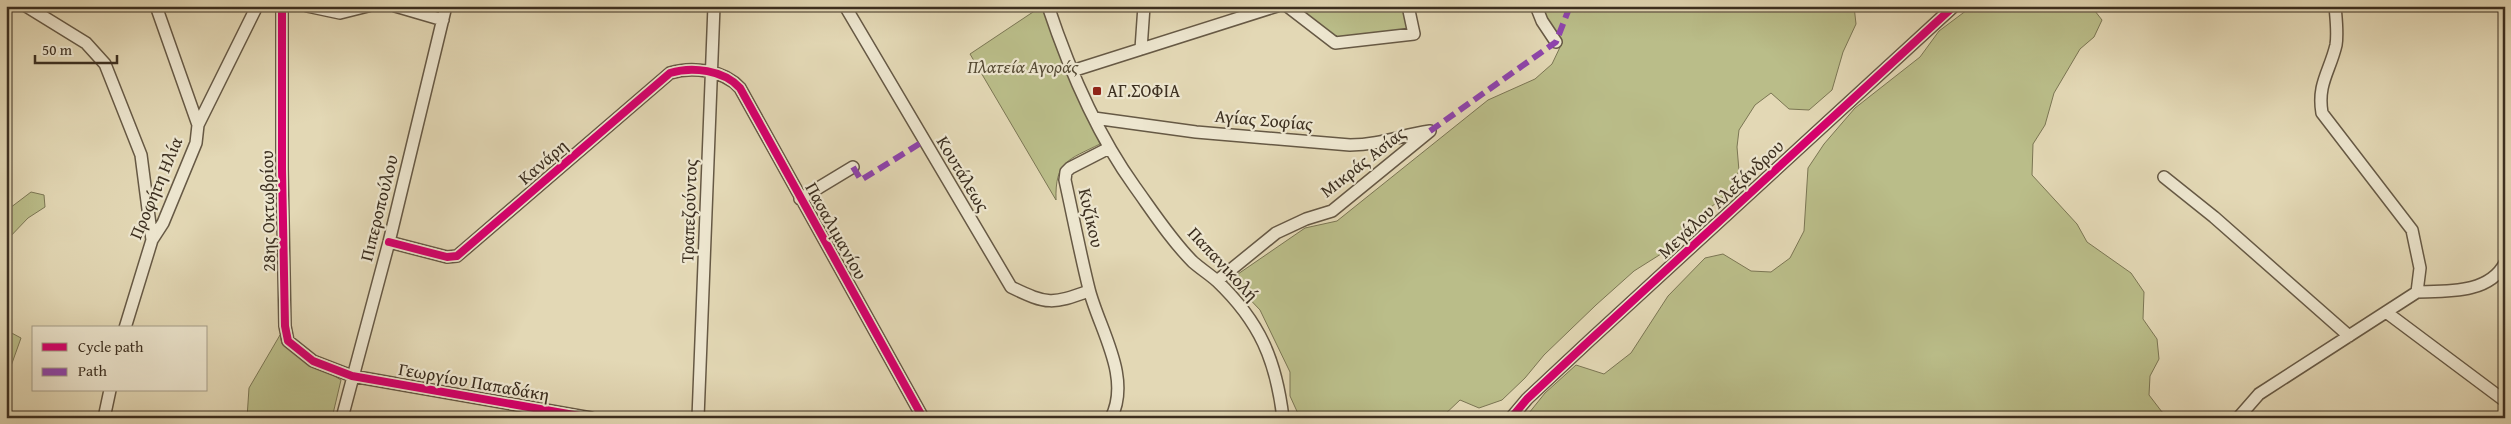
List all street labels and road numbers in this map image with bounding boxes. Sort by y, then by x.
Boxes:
street label: Αγίας Σοφίας [1214,102,1315,137]
street label: Μικράς Ασίας [1314,119,1412,204]
street label: Κουτάλεως [930,131,997,217]
street label: Προφήτη Ηλία [122,132,189,243]
street label: Κανάρη [512,132,573,191]
street label: Μεγάλου Αλεξάνδρου [1651,133,1790,265]
street label: 28ης Οκτωβρίου [253,150,282,272]
street label: Πιπεροπούλου [352,152,405,264]
street label: Τραπεζούντος [673,158,704,264]
street label: Πασαλιμανίου [799,177,874,284]
street label: Κυζίκου [1072,186,1111,250]
street label: Παπανικολή [1182,220,1265,307]
street label: Γεωργίου Παπαδάκη [397,355,552,408]

